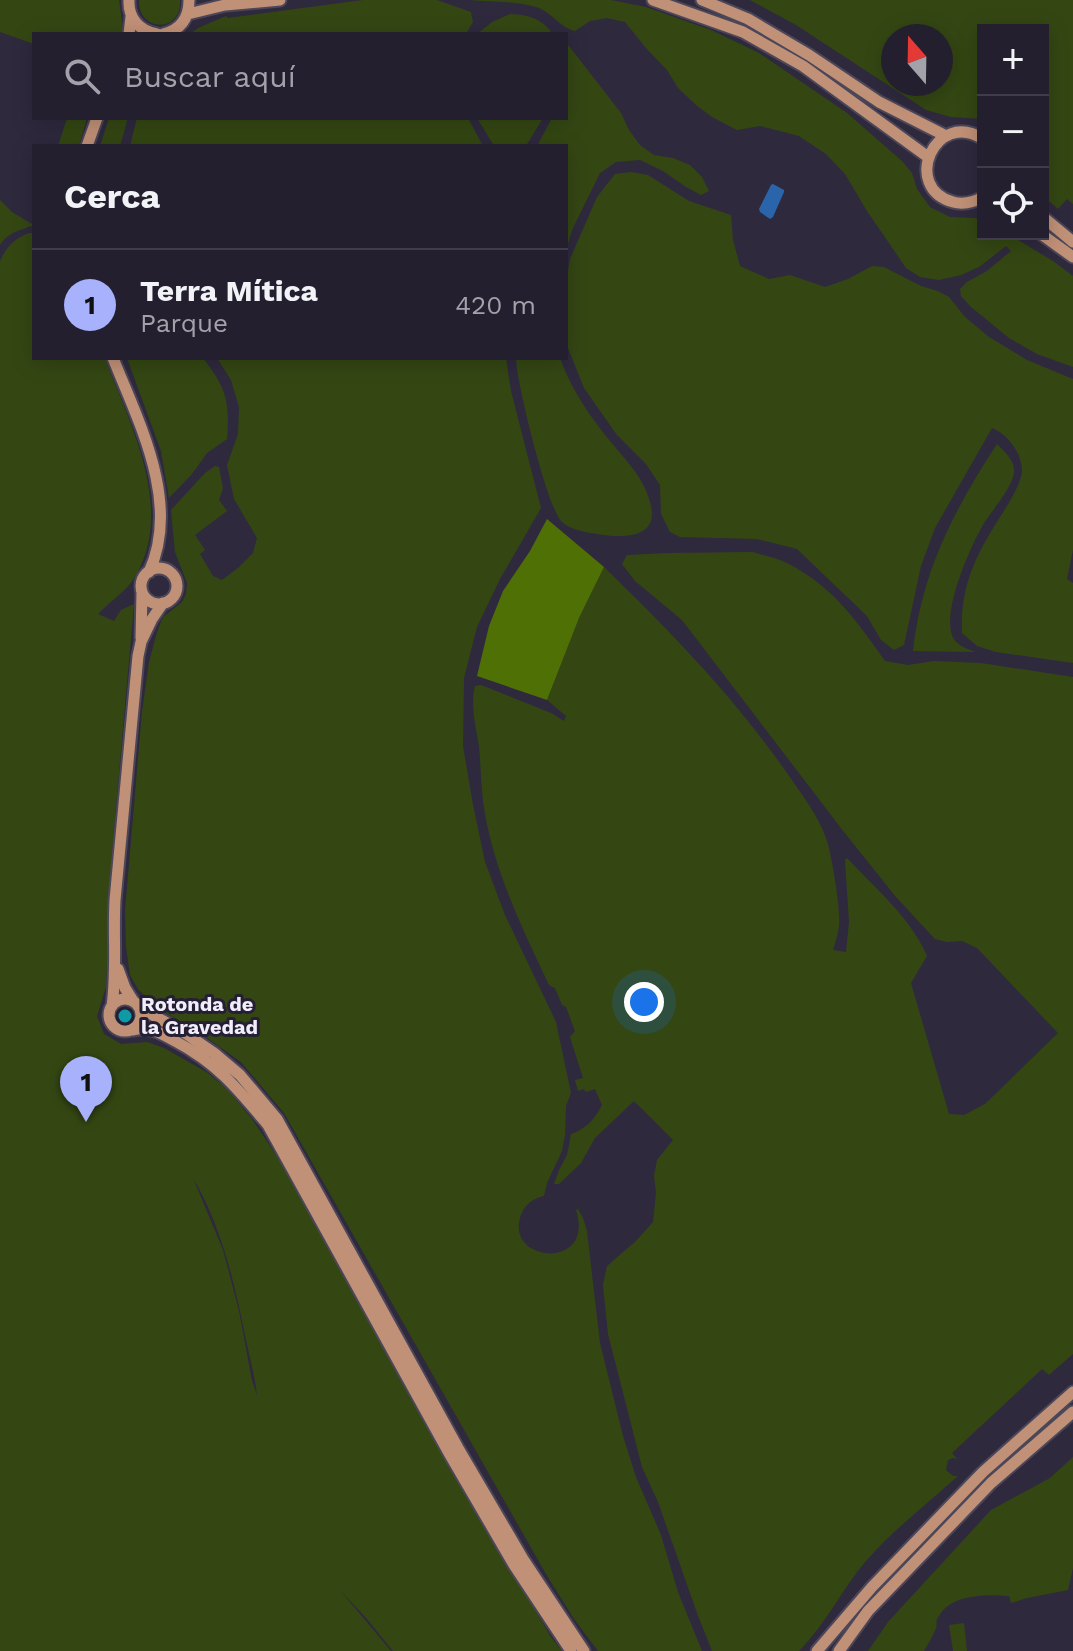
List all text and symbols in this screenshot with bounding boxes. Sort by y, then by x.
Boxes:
north arrow [881,24,953,96]
map controls [977,24,1049,240]
button: + [977,24,1049,96]
search box [32,32,568,120]
icon: search [60,54,104,98]
text: Buscar aquí [124,59,296,94]
button: − [977,96,1049,168]
button: locate [977,168,1049,240]
text: Cerca [64,176,160,216]
text: Terra Mítica [140,273,318,308]
text: 1 [84,290,96,320]
text: 420 m [455,290,536,320]
text: Parque [140,308,228,338]
your location [624,982,664,1022]
place label: Rotonda de la Gravedad [141,992,258,1039]
marker: Rotonda de la Gravedad [116,1007,134,1025]
pin: 1 [60,1056,112,1122]

